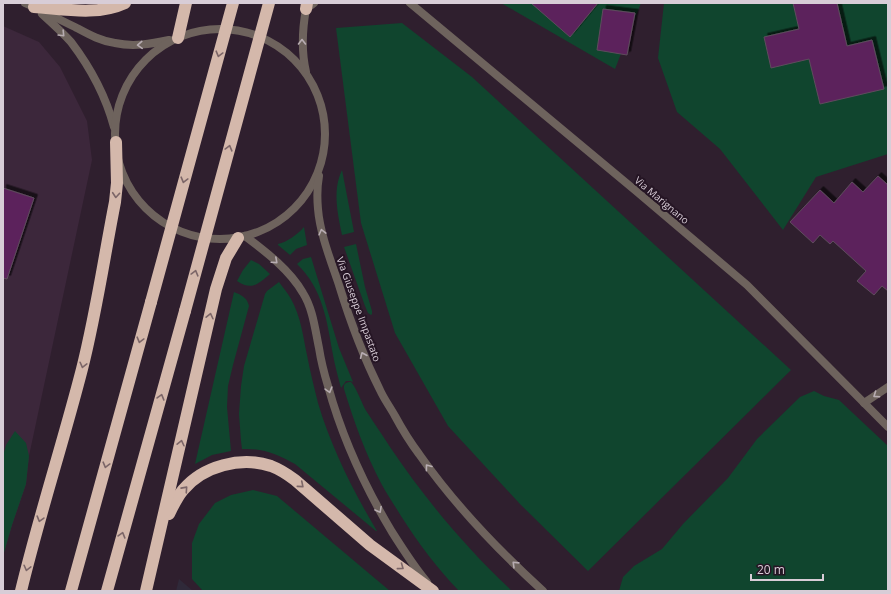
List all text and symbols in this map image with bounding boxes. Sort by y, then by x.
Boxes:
one-way arrow [57,29,65,37]
one-way arrow [298,39,306,45]
one-way arrow [137,40,143,49]
one-way arrow [215,50,224,57]
one-way arrow [224,145,233,152]
street label: Via Marignano [632,173,692,227]
one-way arrow [181,176,189,183]
one-way arrow [111,192,120,198]
one-way arrow [319,228,327,235]
street label: Via Giuseppe Impastato [334,255,384,363]
one-way arrow [270,256,278,263]
one-way arrow [190,270,199,277]
one-way arrow [205,313,213,319]
one-way arrow [137,337,145,343]
one-way arrow [360,351,368,358]
one-way arrow [79,361,88,368]
one-way arrow [324,387,333,394]
one-way arrow [873,390,880,398]
one-way arrow [156,393,165,400]
one-way arrow [176,439,184,446]
one-way arrow [102,462,111,469]
one-way arrow [426,465,433,472]
one-way arrow [296,481,303,488]
one-way arrow [180,486,187,494]
one-way arrow [375,506,382,513]
one-way arrow [36,515,45,522]
one-way arrow [117,532,126,539]
scale bar [751,556,823,582]
one-way arrow [512,561,520,569]
text: 20 m [757,561,785,578]
one-way arrow [397,563,404,570]
one-way arrow [23,565,31,572]

